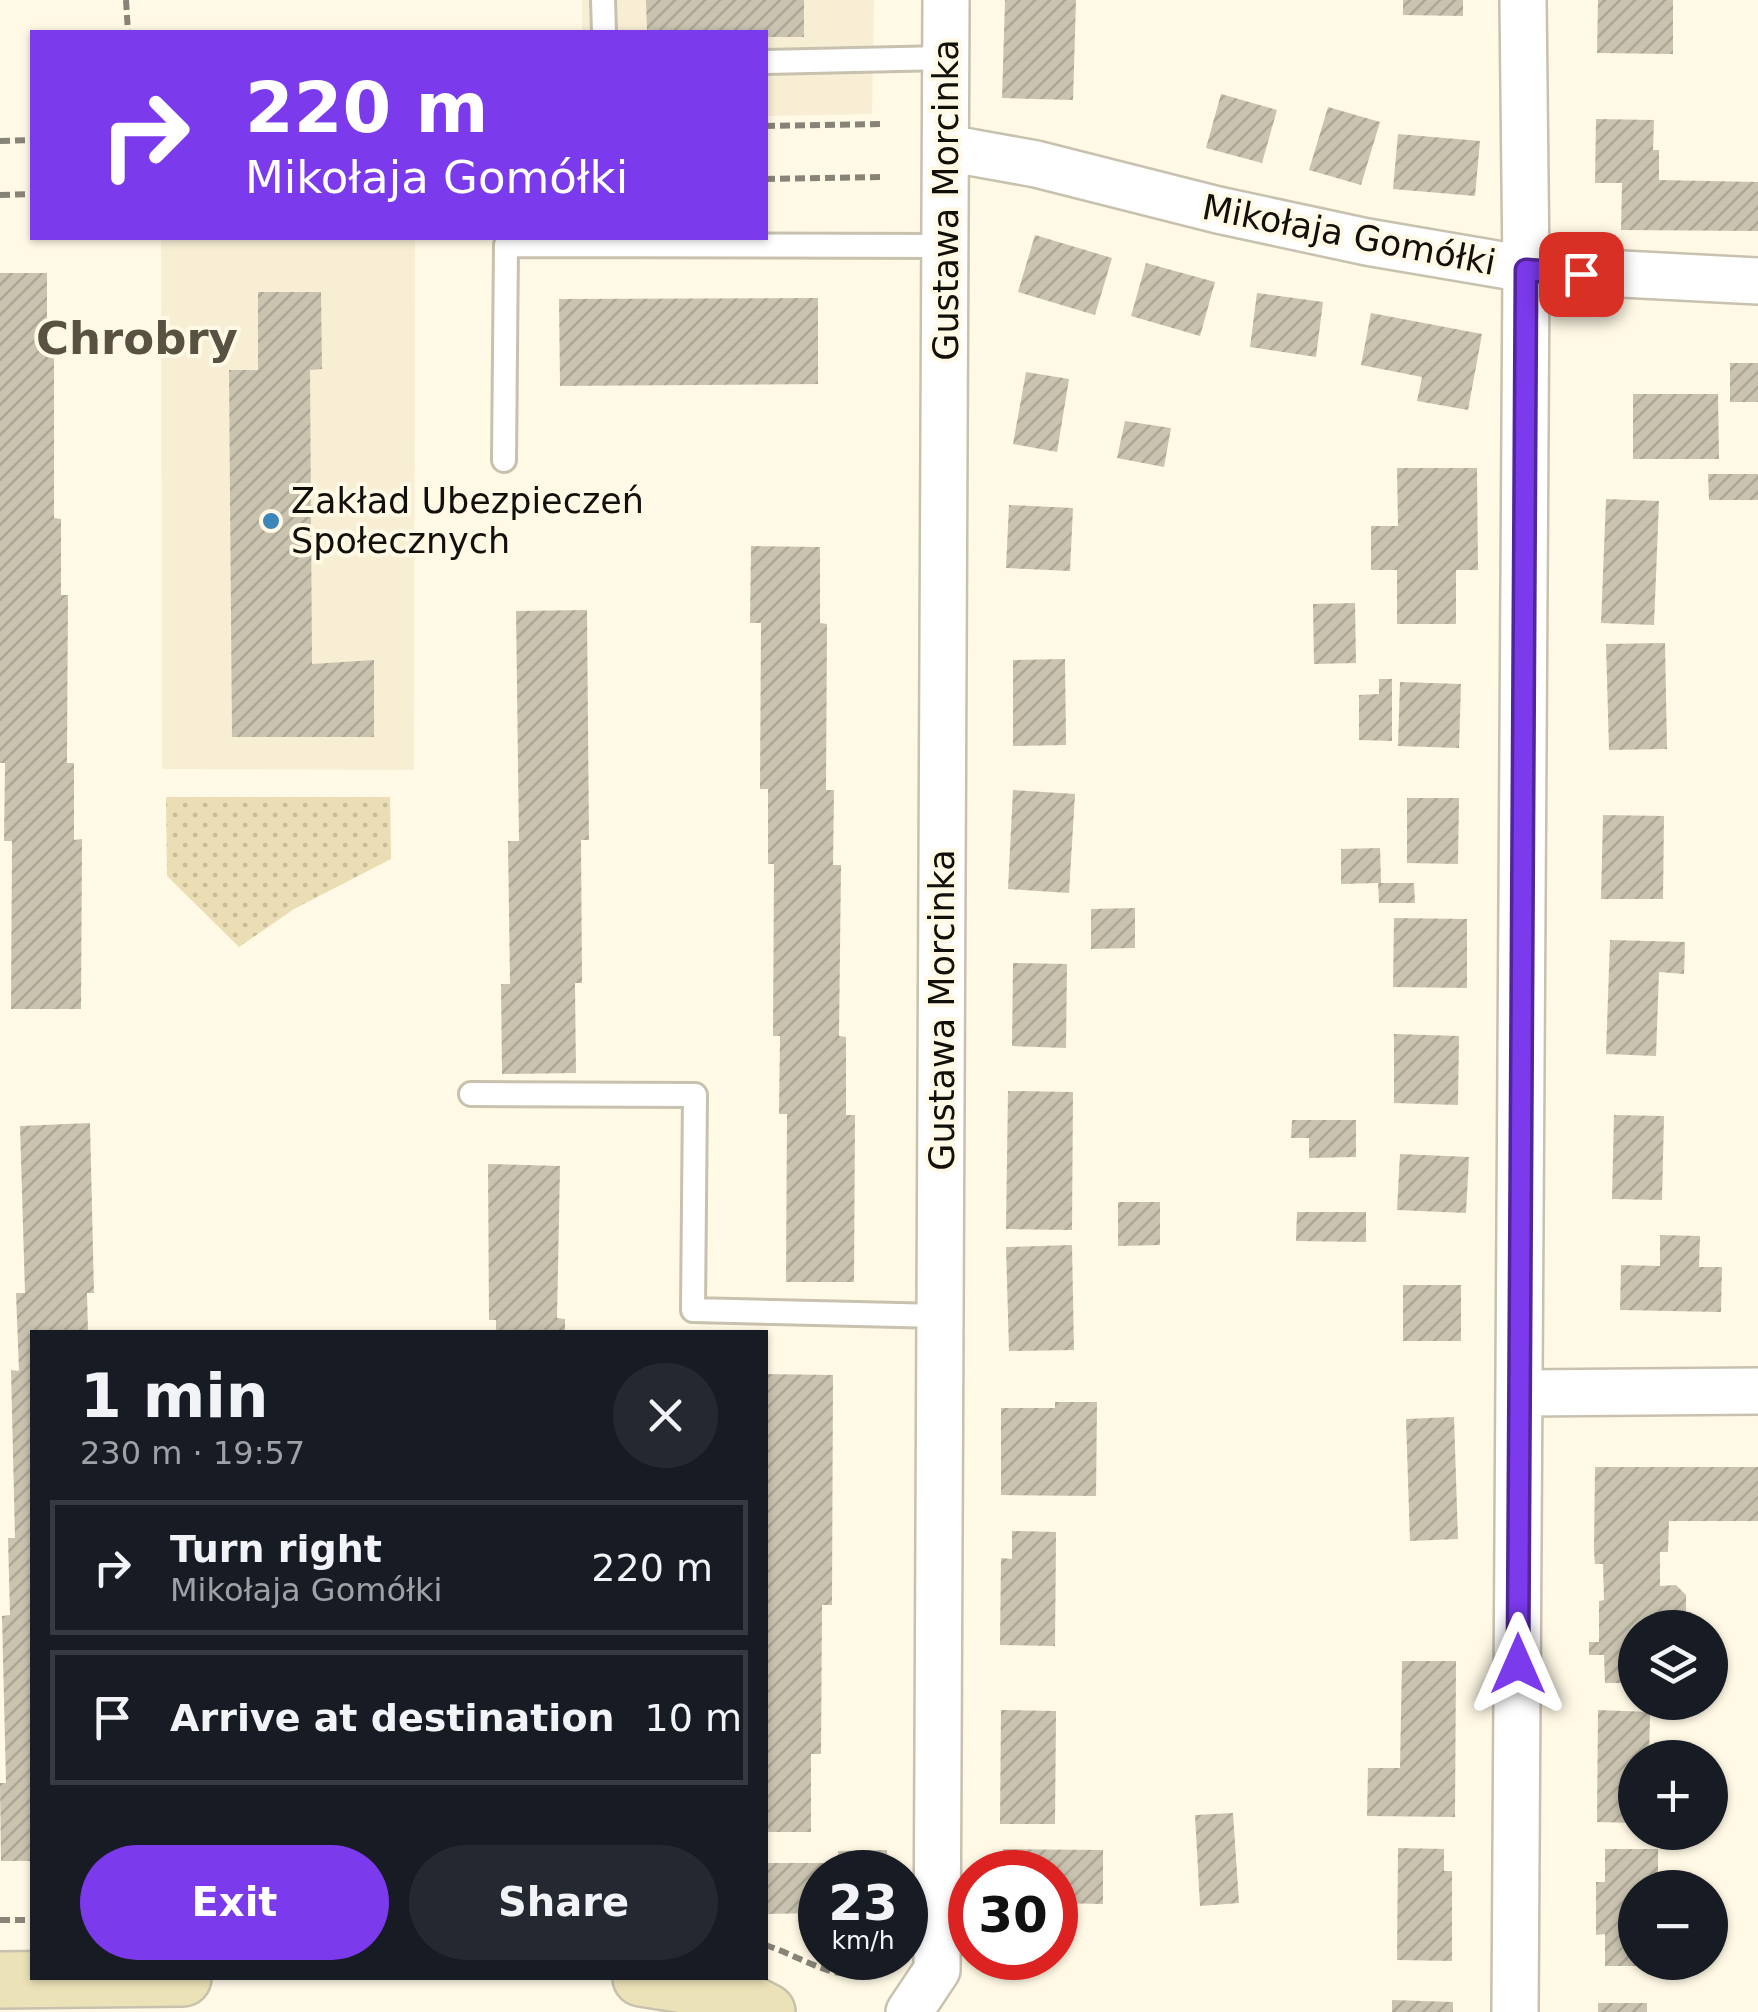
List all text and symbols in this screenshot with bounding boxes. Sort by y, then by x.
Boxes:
street label: Gustawa Morcinka [926,39,966,361]
text: 220 m [245,67,488,149]
icon: right [80,70,210,200]
text: Mikołaja Gomółki [245,151,628,204]
street label: Mikołaja Gomółki [1199,187,1499,283]
pin [1539,232,1624,317]
icon: arrive [1554,247,1609,302]
district label: Chrobry [36,312,238,365]
place label: Zakład Ubezpieczeń Społecznych [291,481,644,561]
marker: Zakład Ubezpieczeń Społecznych [260,510,282,532]
street label: Gustawa Morcinka [922,849,962,1171]
text: 1 min [80,1361,268,1431]
button: close [613,1363,718,1468]
text: 230 m · 19:57 [80,1434,305,1472]
text: Turn right [170,1527,382,1571]
icon: right [85,1540,140,1595]
text: 220 m [591,1546,713,1590]
text: Mikołaja Gomółki [170,1571,442,1609]
map controls [1618,1610,1728,1980]
button: layers [1618,1610,1728,1720]
position arrow [1466,1612,1570,1716]
icon: arrive [85,1690,140,1745]
text: Arrive at destination [170,1696,615,1740]
text: 10 m [645,1696,742,1740]
button: + [1618,1740,1728,1850]
button: Exit [80,1845,389,1960]
button: Share [409,1845,718,1960]
speed limit sign: 30 [948,1850,1078,1980]
button: − [1618,1870,1728,1980]
text: 23 [828,1874,898,1932]
text: km/h [831,1926,895,1955]

